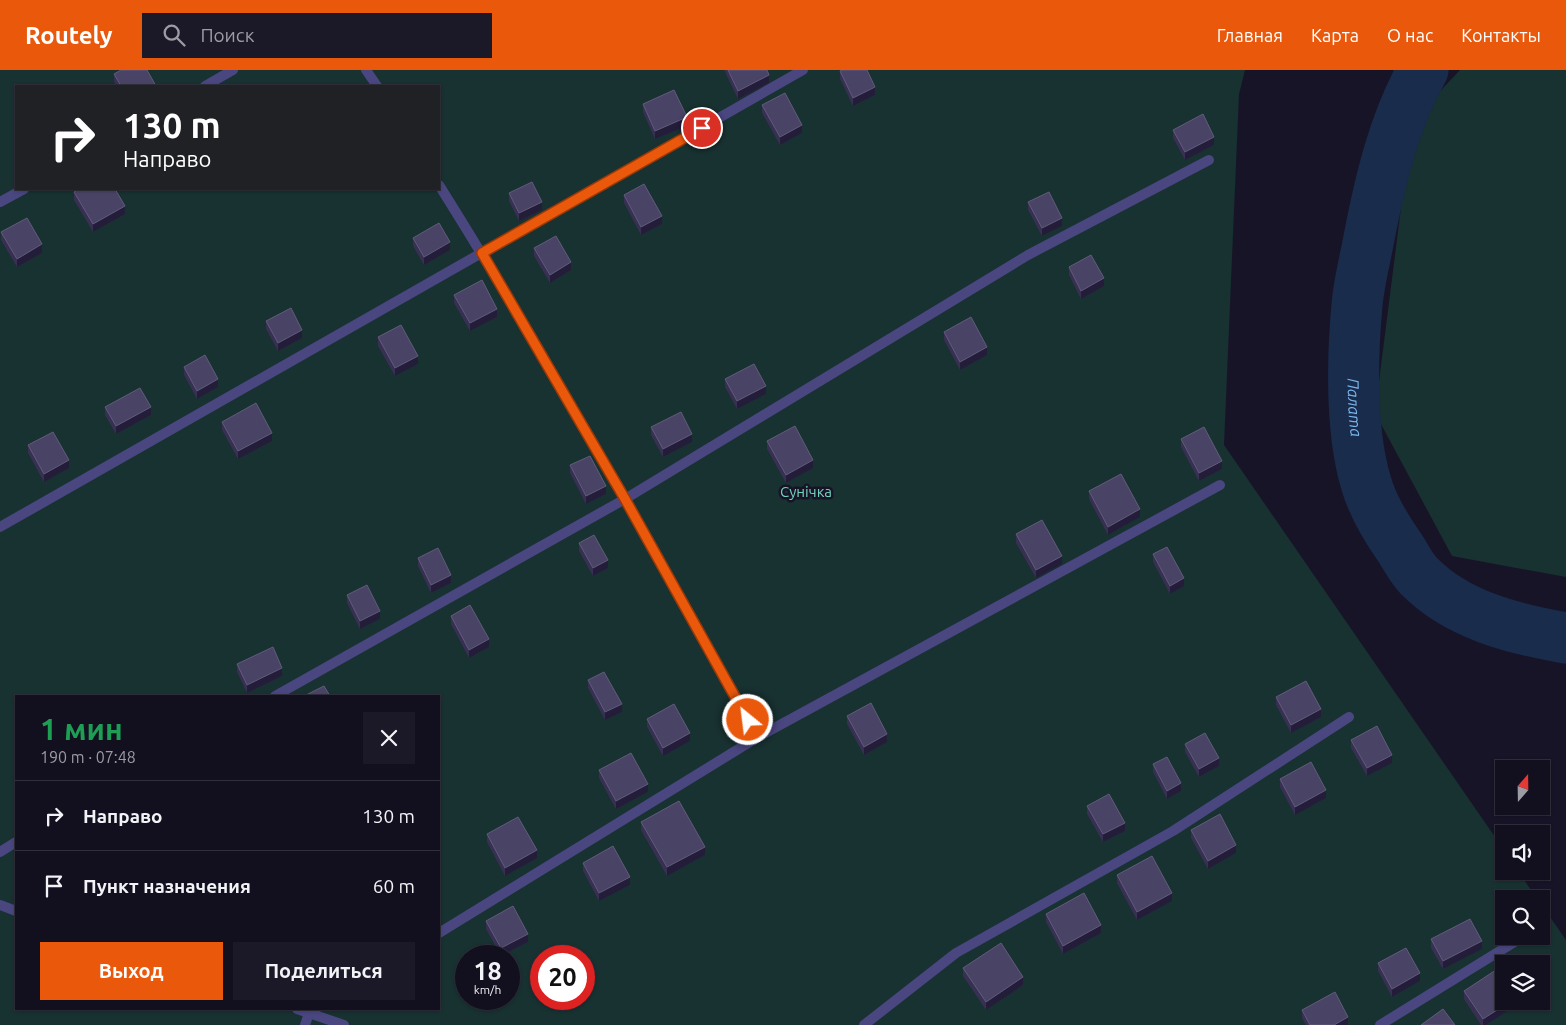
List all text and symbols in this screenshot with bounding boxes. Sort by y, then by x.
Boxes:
search box [142,13,492,58]
icon: search [160,21,188,49]
text: Routely [25,22,112,49]
text: Поиск [200,24,254,46]
text: Главная [1217,25,1283,45]
text: Карта [1311,25,1359,45]
text: О нас [1387,25,1433,45]
text: Контакты [1461,25,1541,45]
icon: right [40,105,105,170]
text: 130 m [123,105,221,145]
pin [681,107,723,149]
icon: arrive [688,114,716,142]
text: Направо [123,146,211,171]
water label: Палата [1345,378,1366,438]
park label: Сунічка [780,483,832,500]
position arrow [721,693,773,745]
text: 1 мин [40,712,123,746]
button: close [363,712,415,764]
text: 190 m · 07:48 [40,748,136,766]
north arrow [1495,760,1550,815]
map controls [1495,760,1550,1010]
icon: right [40,802,68,830]
text: Направо [83,805,163,827]
text: 130 m [362,805,415,827]
button: sound [1495,825,1550,880]
icon: arrive [40,872,68,900]
text: Пункт назначения [83,875,251,897]
text: 60 m [373,875,415,897]
button: search [1495,890,1550,945]
button: Выход [40,942,223,1000]
button: Поделиться [233,942,415,1000]
speed limit sign: 20 [530,945,595,1010]
button: layers [1495,955,1550,1010]
text: 18 [473,957,502,985]
text: km/h [474,983,501,996]

